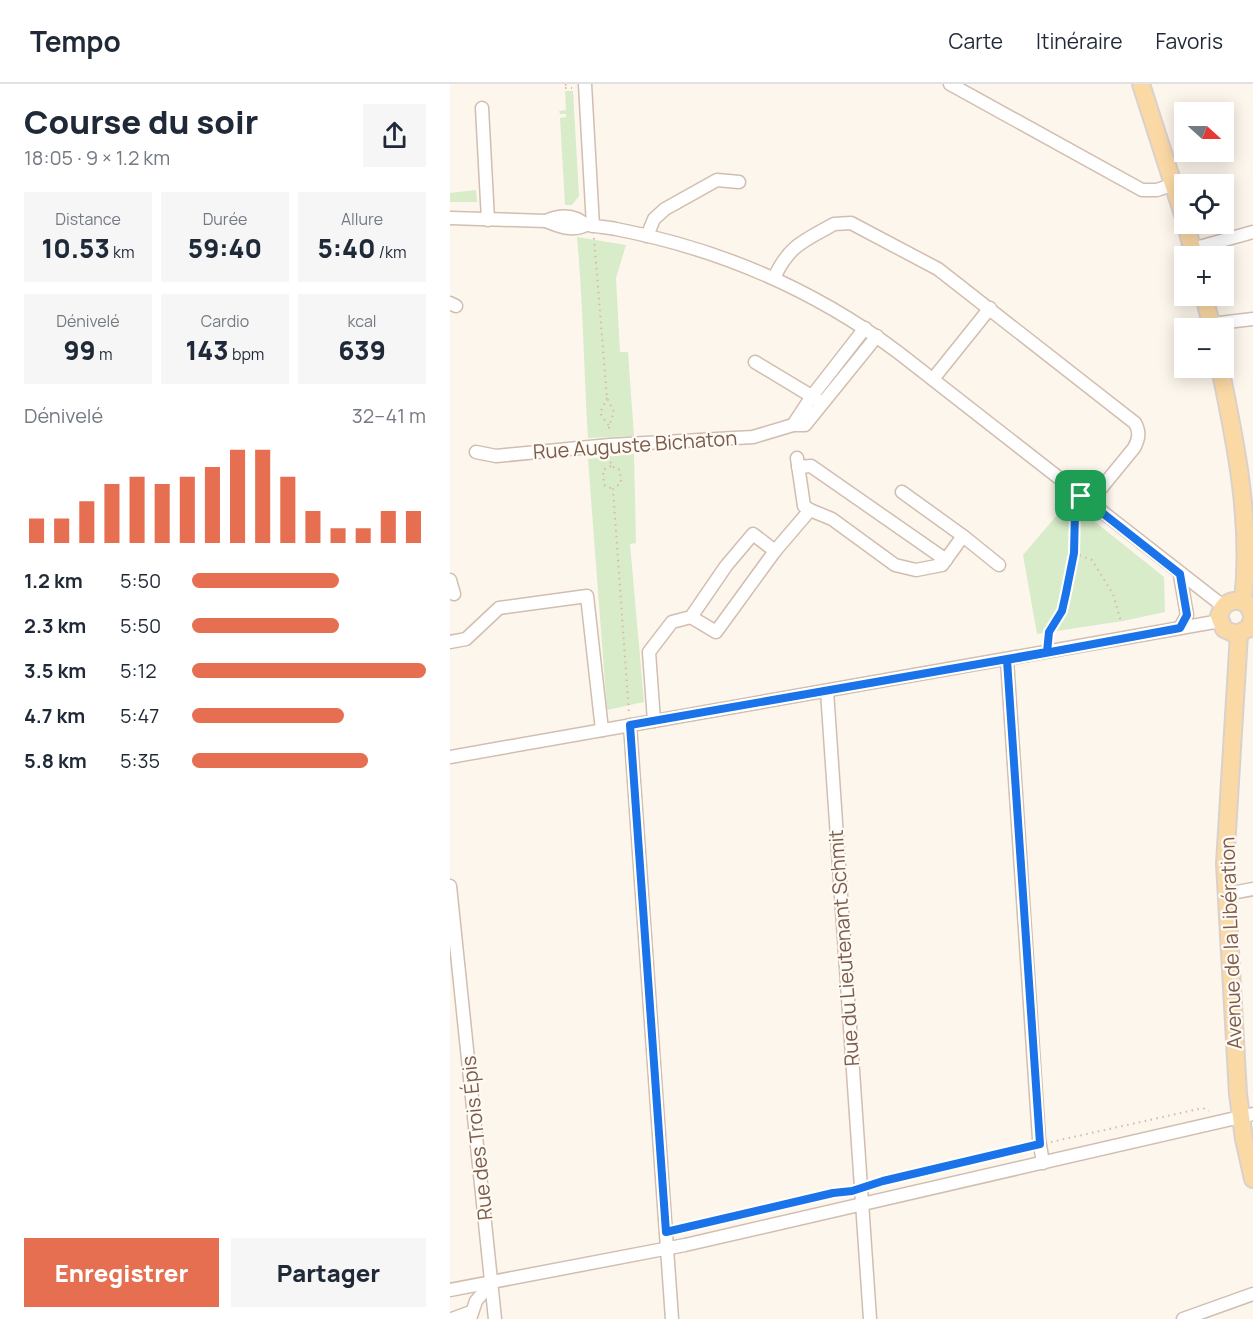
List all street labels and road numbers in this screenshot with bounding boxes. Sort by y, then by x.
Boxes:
street label: Rue Auguste Bichaton [532,424,738,465]
street label: Rue du Lieutenant Schmit [822,829,865,1067]
street label: Avenue de la Libération [1213,836,1248,1050]
street label: Rue des Trois Épis [454,1054,499,1222]

